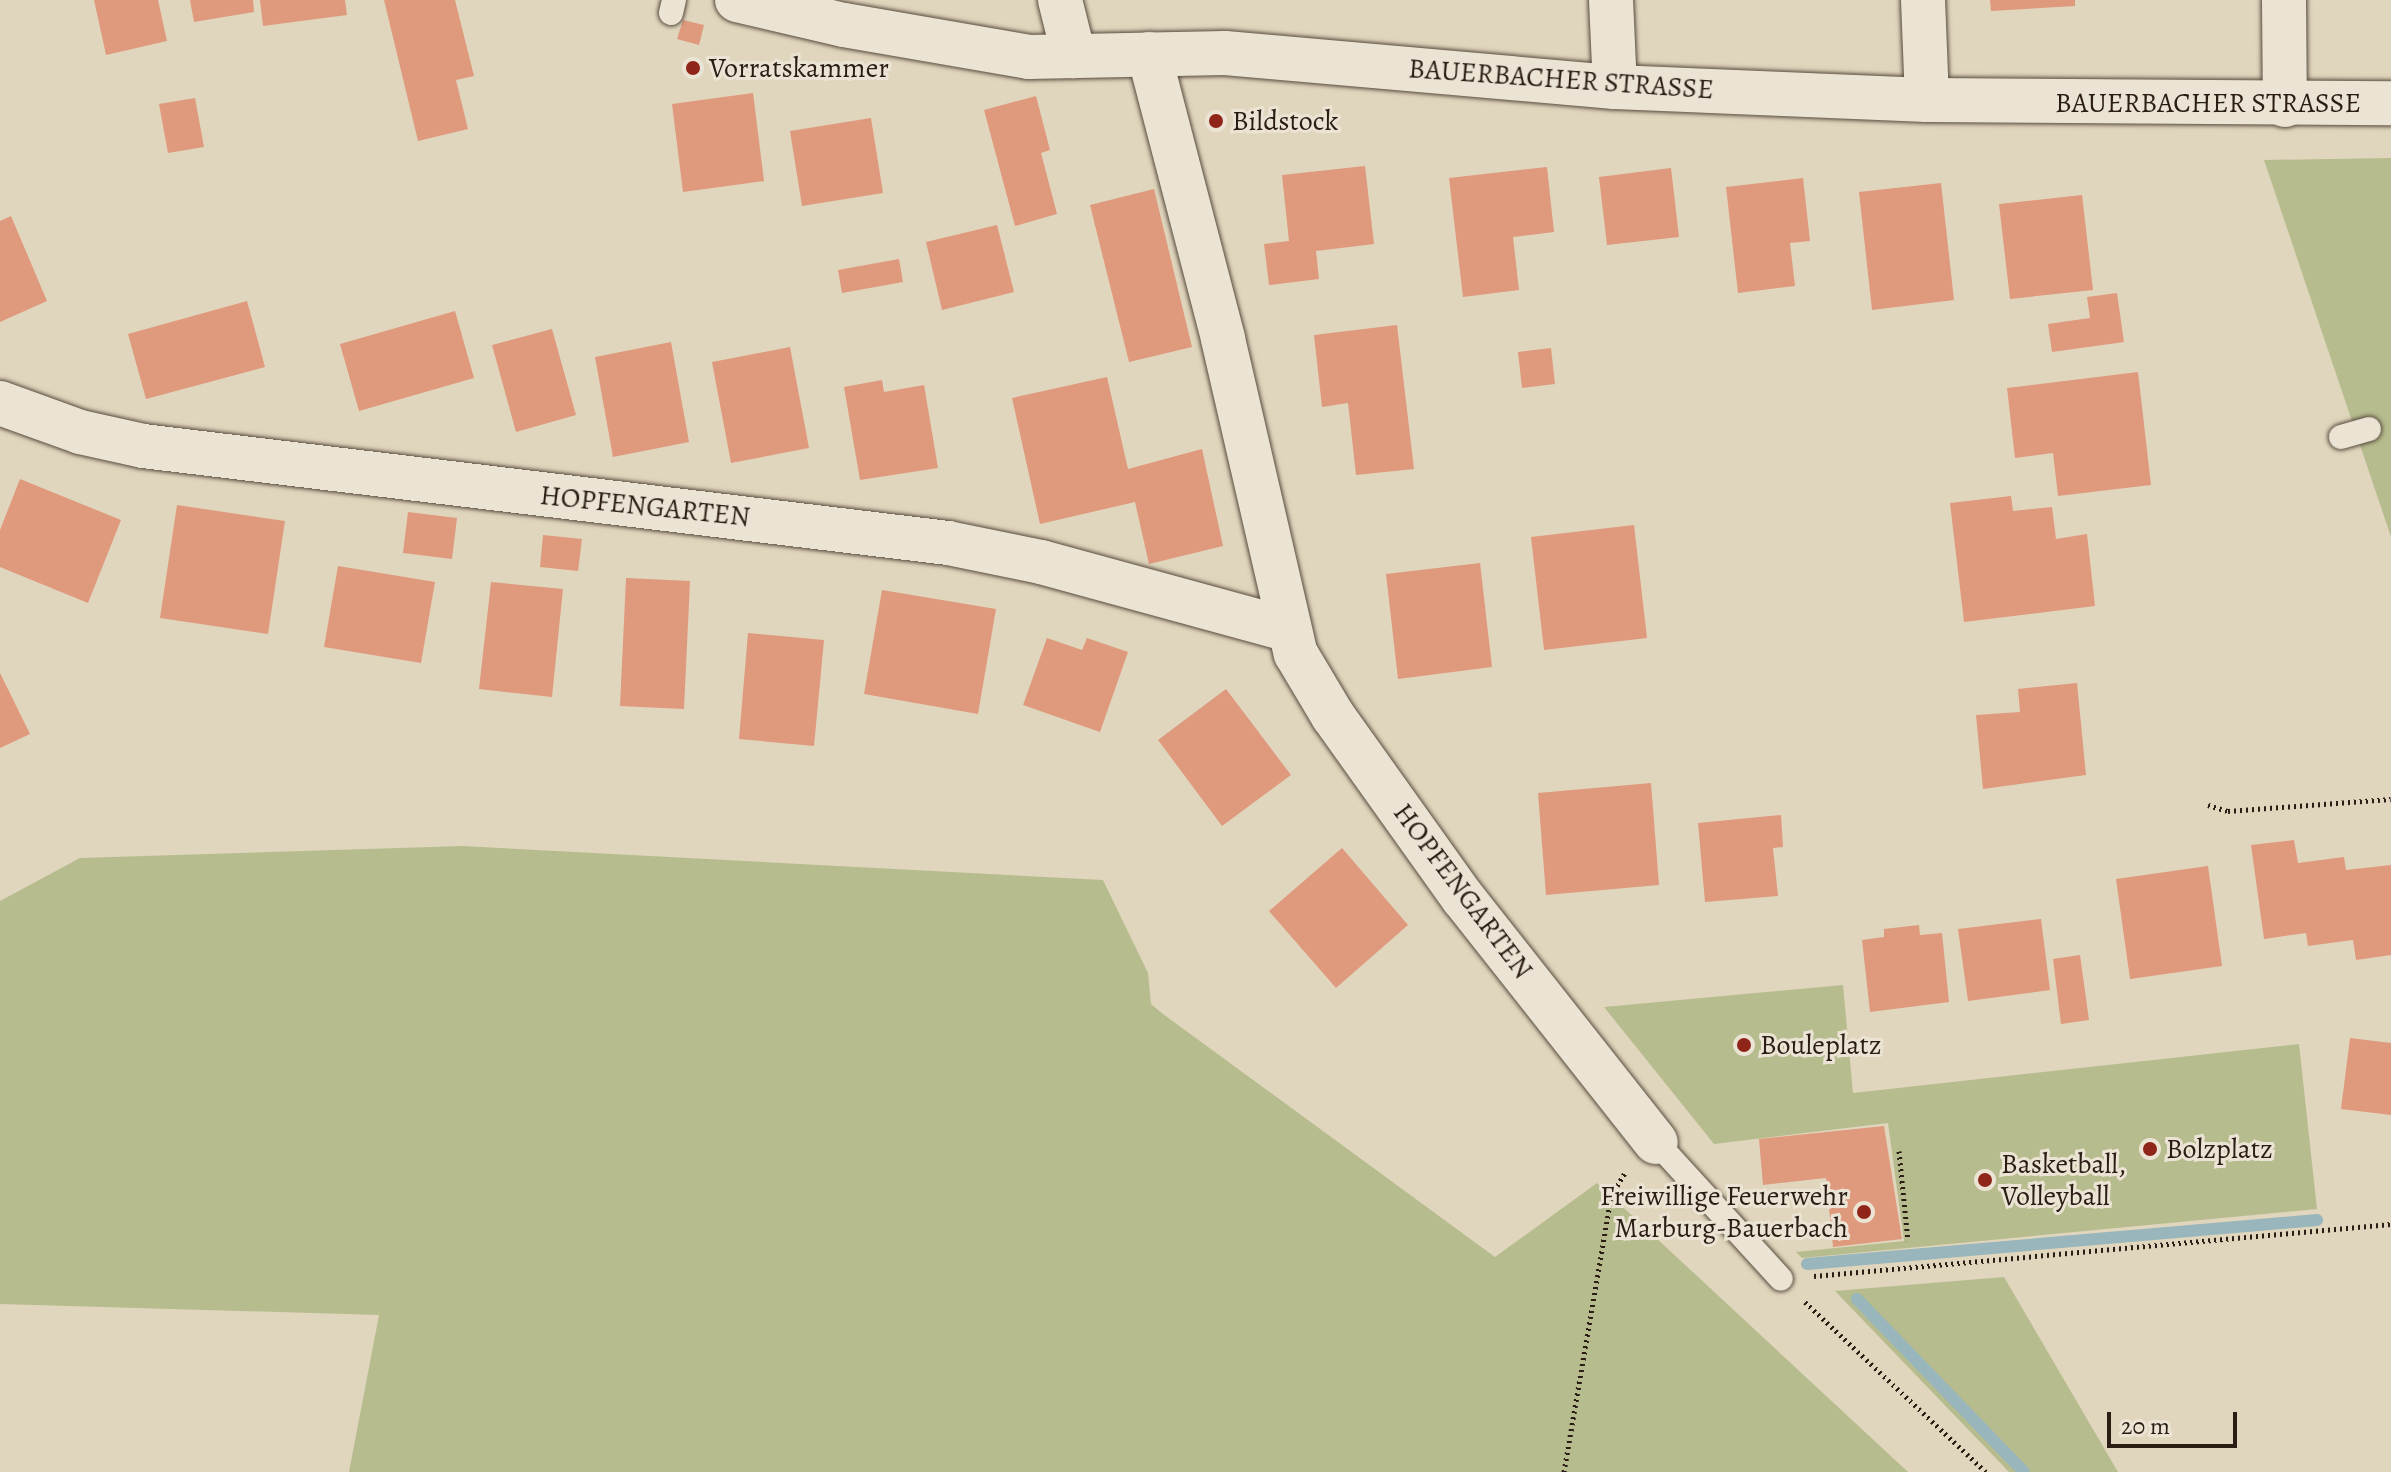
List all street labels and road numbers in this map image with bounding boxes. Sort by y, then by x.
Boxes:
street label: BAUERBACHER STRASSE [1407,52,1715,106]
street label: BAUERBACHER STRASSE [2055,86,2361,120]
street label: HOPFENGARTEN [538,478,752,534]
street label: HOPFENGARTEN [1386,797,1540,985]

